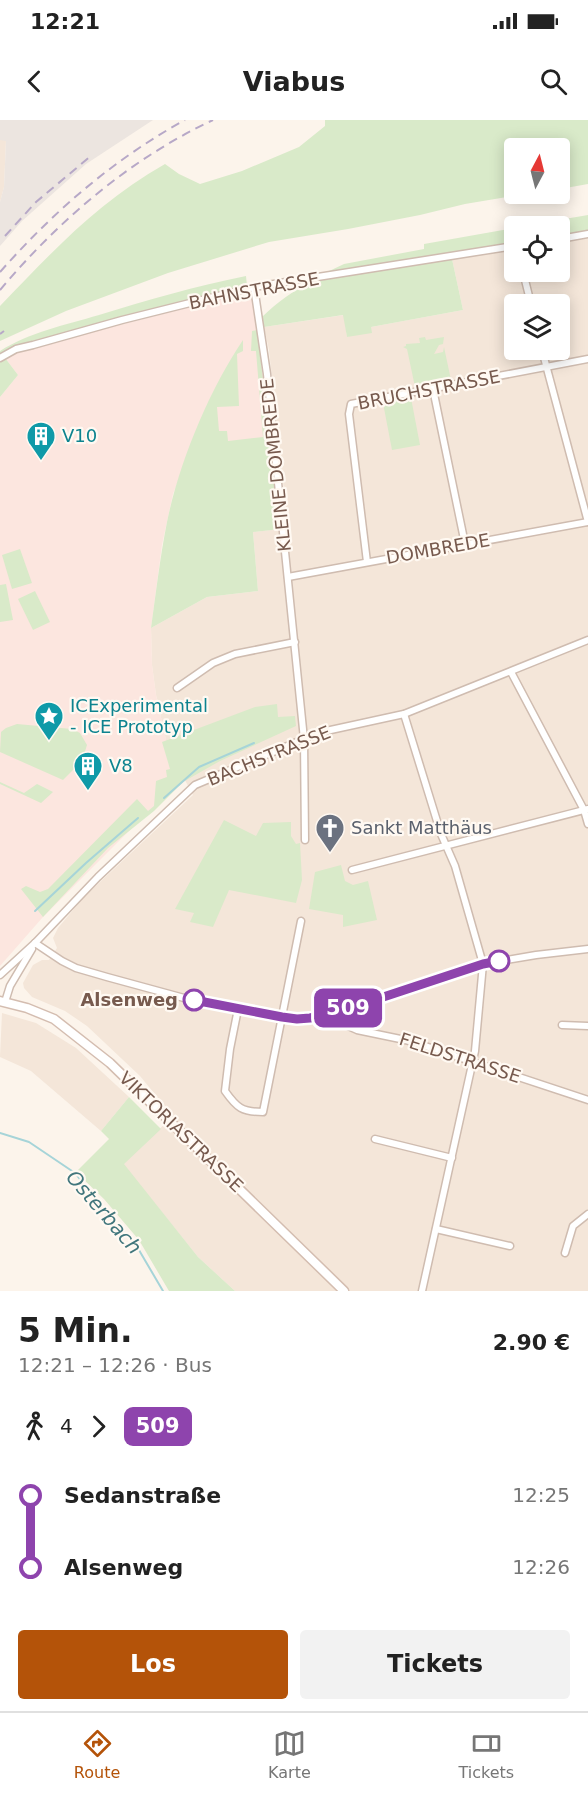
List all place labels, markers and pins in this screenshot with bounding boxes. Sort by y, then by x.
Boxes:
building icon: V10 [25,420,57,462]
place label: V10 [62,425,97,446]
place label: ICExperimental - ICE Prototyp [70,695,208,737]
place icon: ICExperimental - ICE Prototyp [33,700,65,742]
building icon: V8 [72,750,104,792]
place label: V8 [109,755,133,776]
church icon: Sankt Matthäus [314,812,346,854]
place label: Sankt Matthäus [351,817,492,838]
unlabelled marker [488,950,510,972]
place label: Alsenweg [80,989,178,1010]
marker: Alsenweg [183,989,205,1011]

